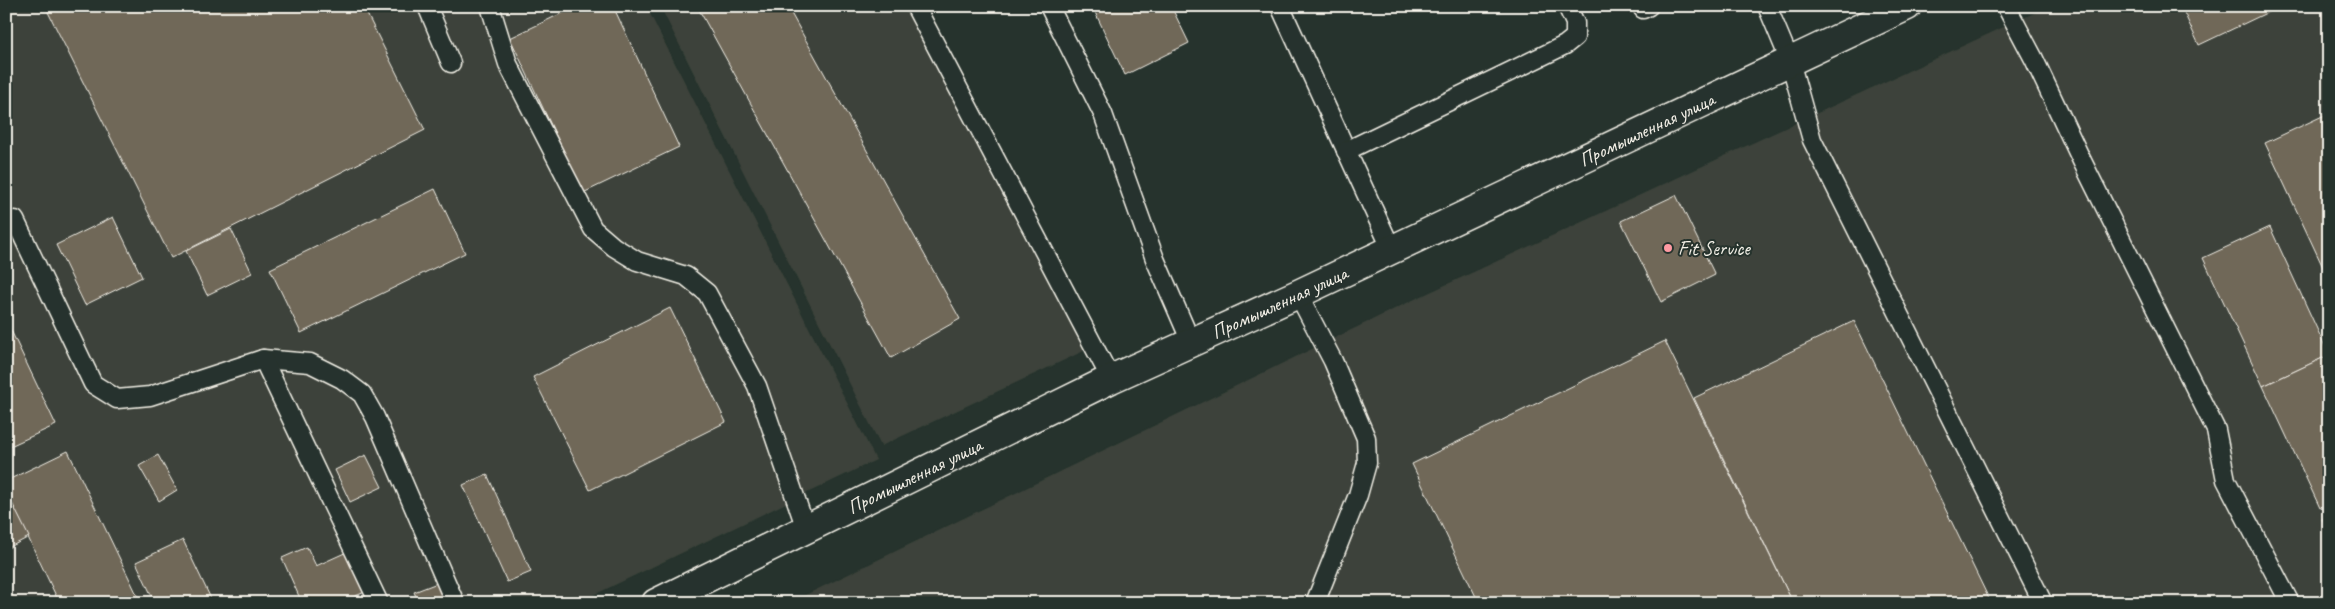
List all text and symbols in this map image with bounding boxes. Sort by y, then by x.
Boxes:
street label: Промышленная улица [1575,86,1720,172]
place label: Fit Service [1678,236,1751,261]
marker: Fit Service [1662,242,1674,254]
street label: Промышленная улица [1207,260,1353,345]
street label: Промышленная улица [843,432,988,520]

